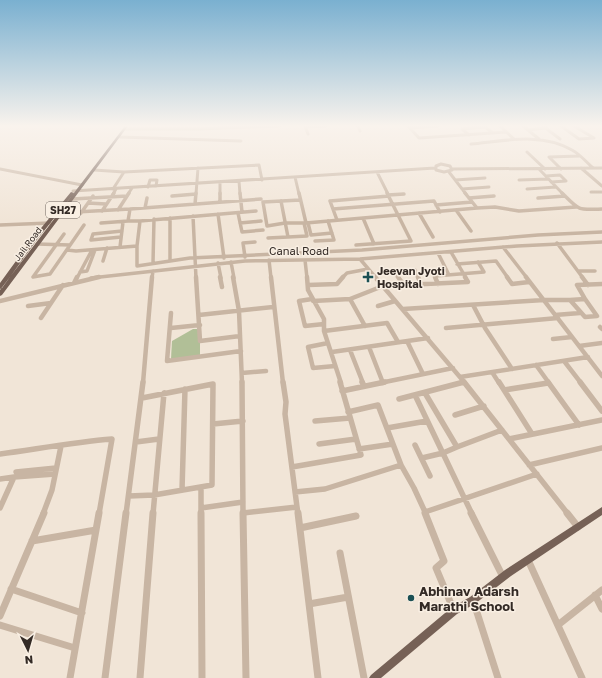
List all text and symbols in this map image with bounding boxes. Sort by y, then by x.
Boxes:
road number: SH27 [46,202,80,218]
street label: Jail Road [11,225,44,263]
street label: Canal Road [269,244,329,257]
place label: Jeevan Jyoti Hospital [377,264,445,290]
marker: Jeevan Jyoti Hospital [362,271,374,283]
place label: Abhinav Adarsh Marathi School [419,583,519,614]
marker: Abhinav Adarsh Marathi School [406,593,416,603]
north arrow [8,630,48,670]
text: N [24,654,34,667]

